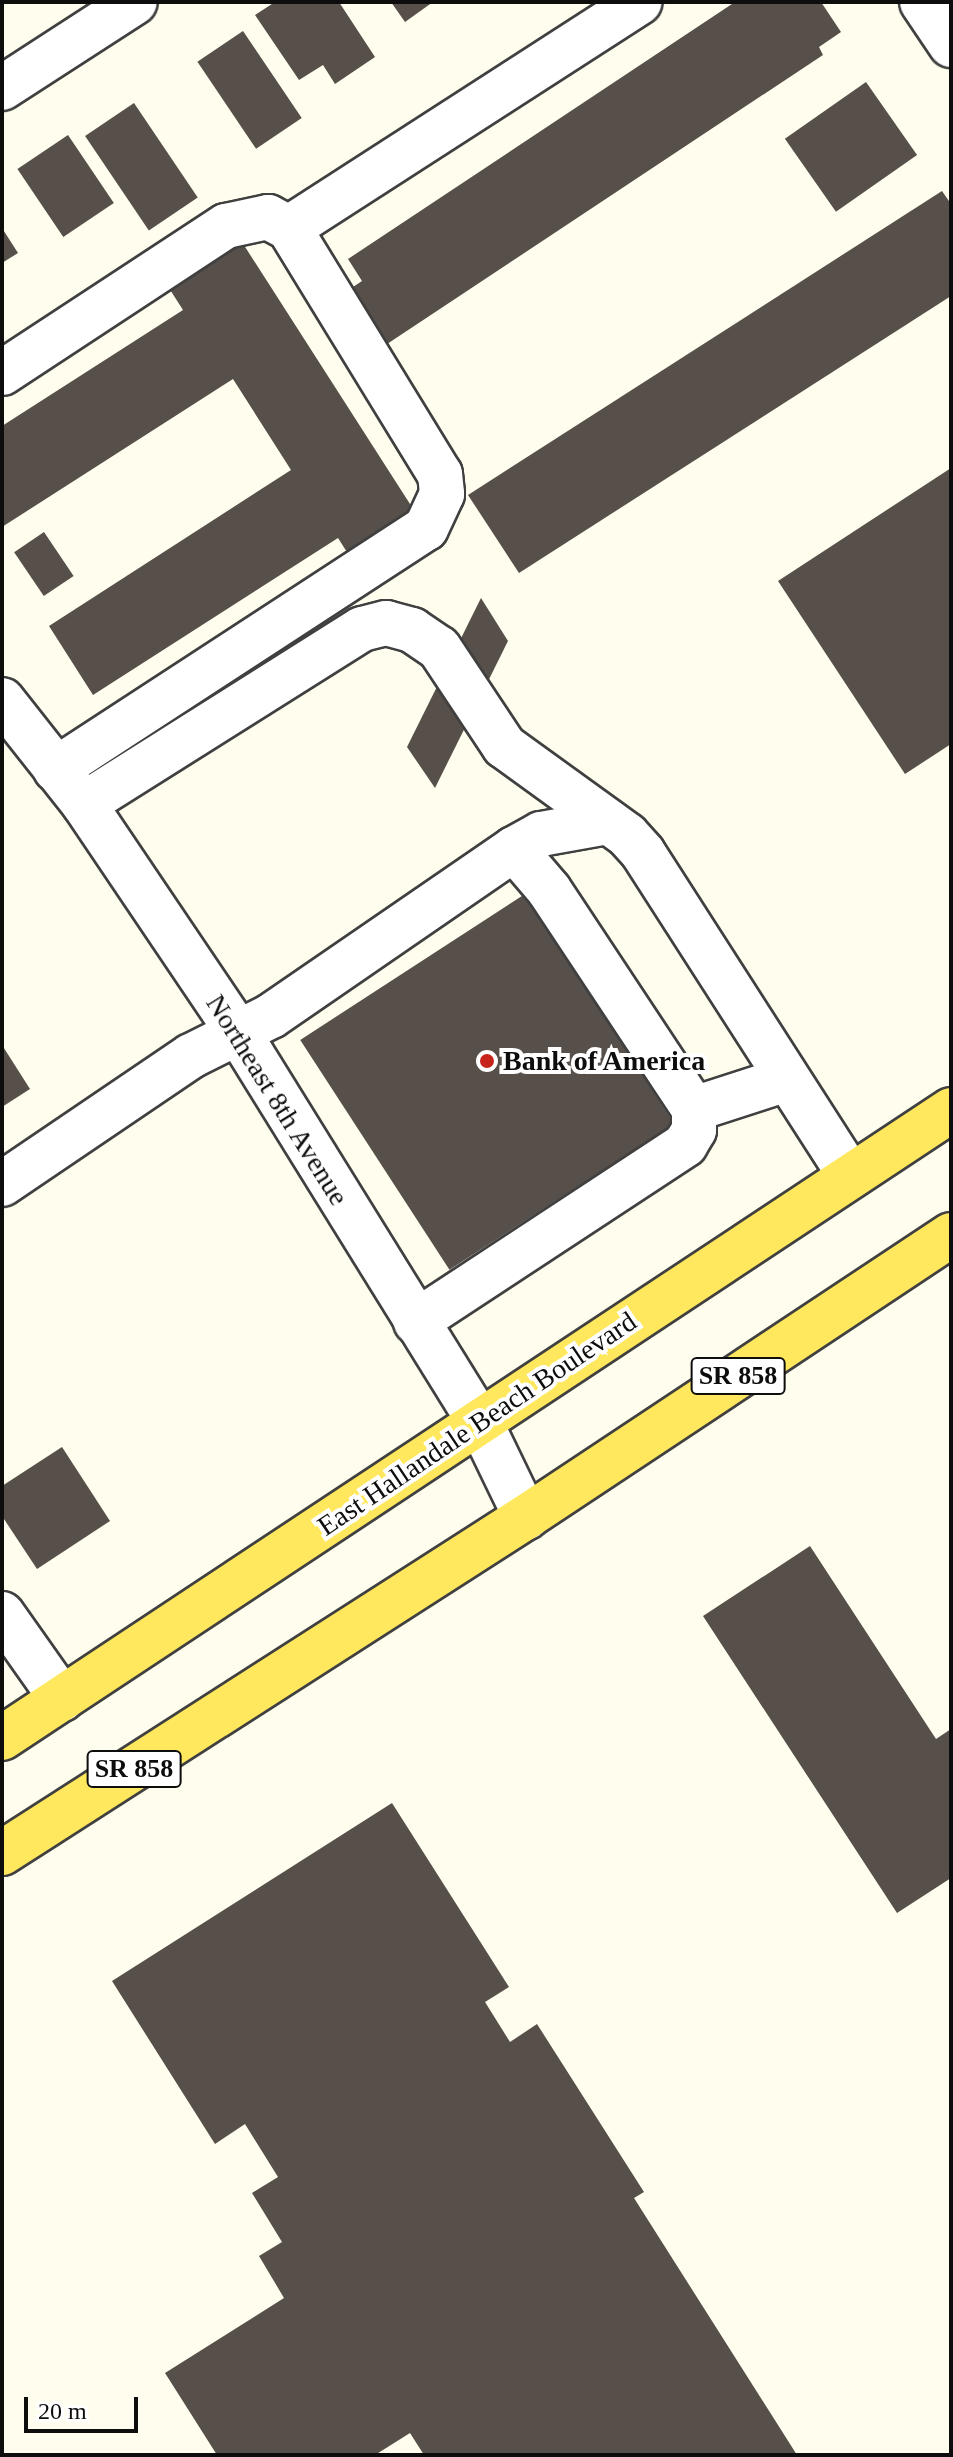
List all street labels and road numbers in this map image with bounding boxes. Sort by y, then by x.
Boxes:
street label: Northeast 8th Avenue [198,988,356,1212]
street label: East Hallandale Beach Boulevard [311,1305,643,1543]
road number: SR 858 [690,1354,786,1398]
road number: SR 858 [86,1747,182,1791]

